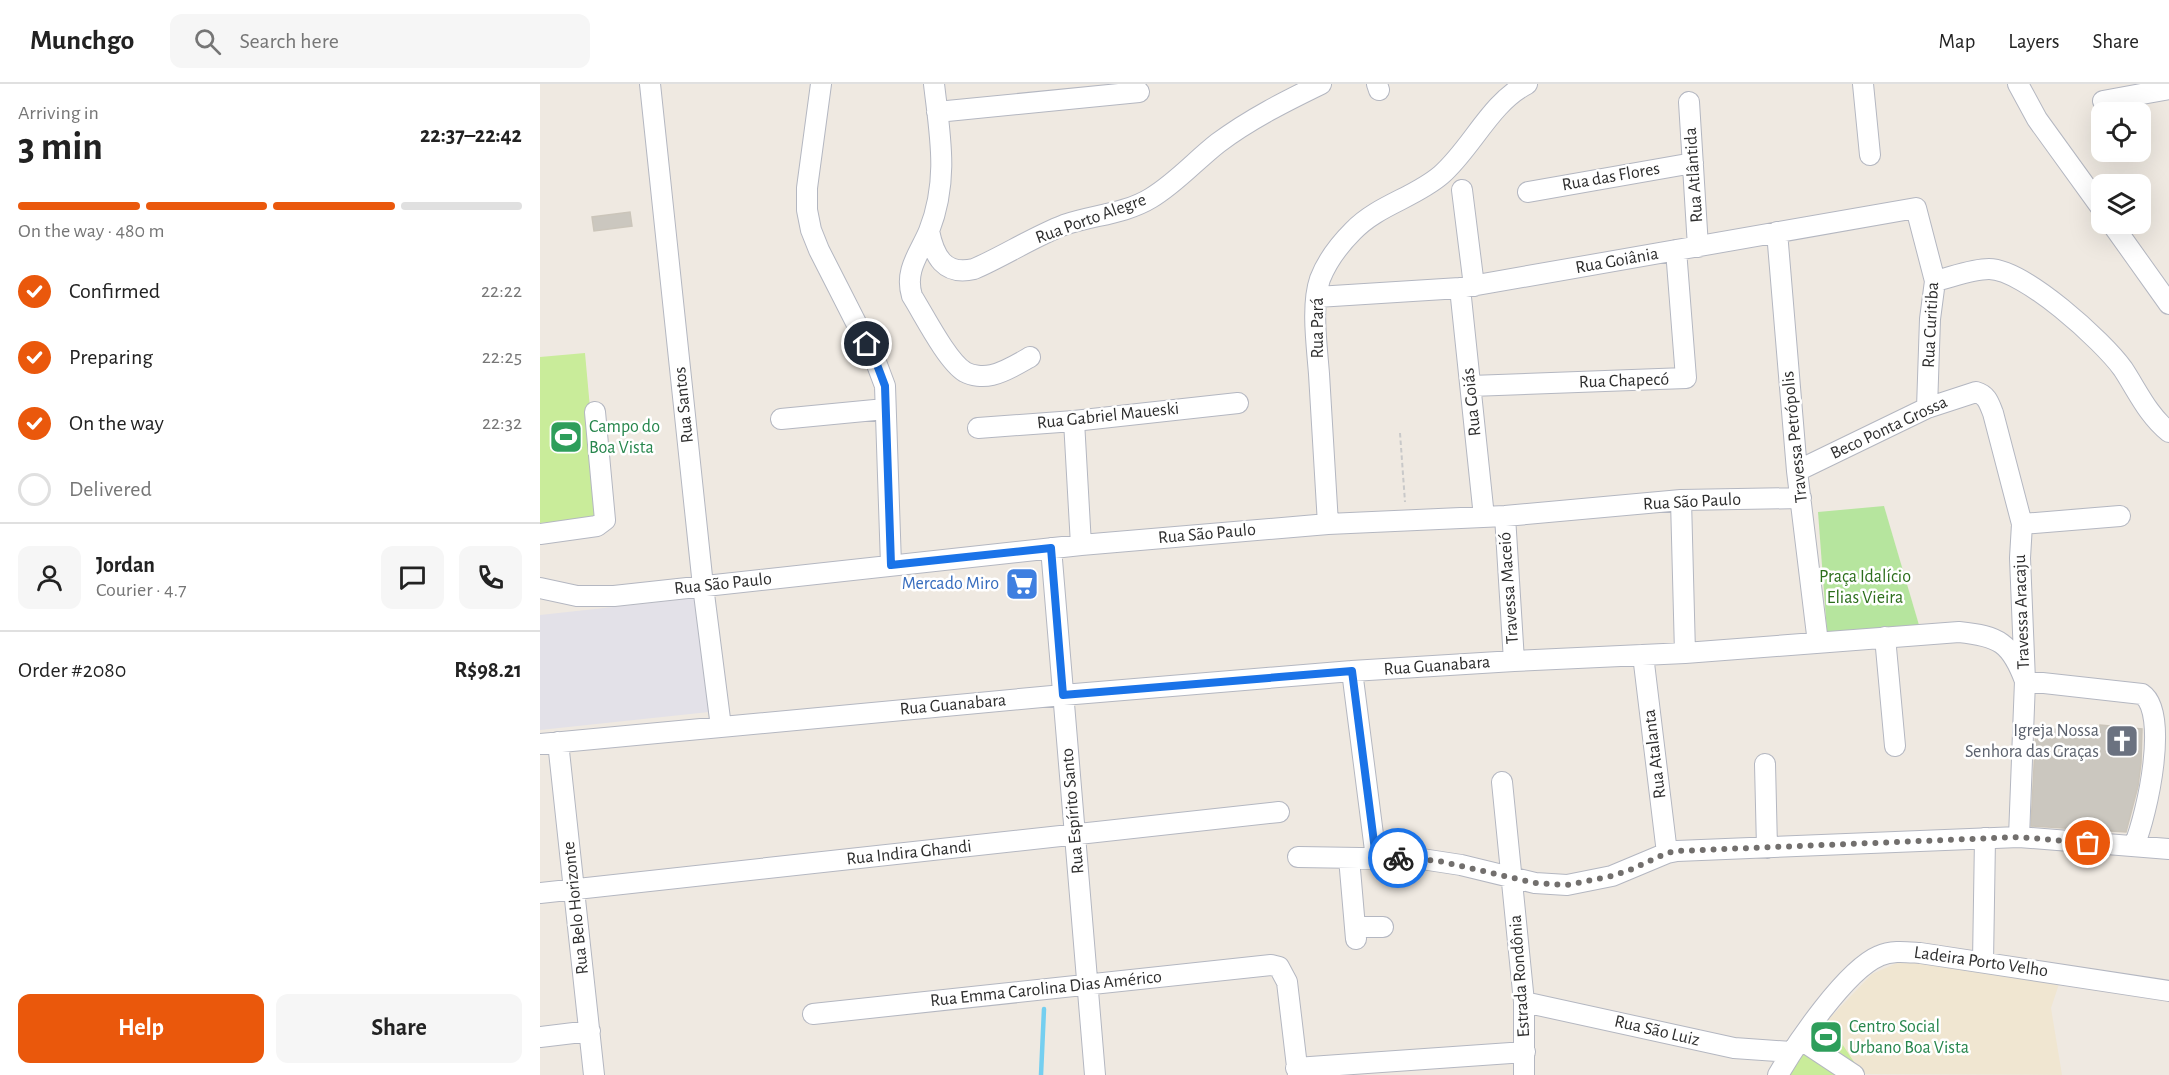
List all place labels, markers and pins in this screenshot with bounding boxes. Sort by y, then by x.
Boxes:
pin [841,318,892,369]
place label: Campo do Boa Vista [589,418,660,457]
sports icon: Campo do Boa Vista [548,419,584,455]
supermarket icon: Mercado Miro [1004,566,1040,602]
place label: Mercado Miro [902,575,999,593]
place label: Igreja Nossa Senhora das Graças [1965,722,2099,761]
church icon: Igreja Nossa Senhora das Graças [2104,723,2140,759]
pin [2062,817,2113,868]
place label: Centro Social Urbano Boa Vista [1849,1018,1969,1057]
sports icon: Centro Social Urbano Boa Vista [1808,1019,1844,1055]

